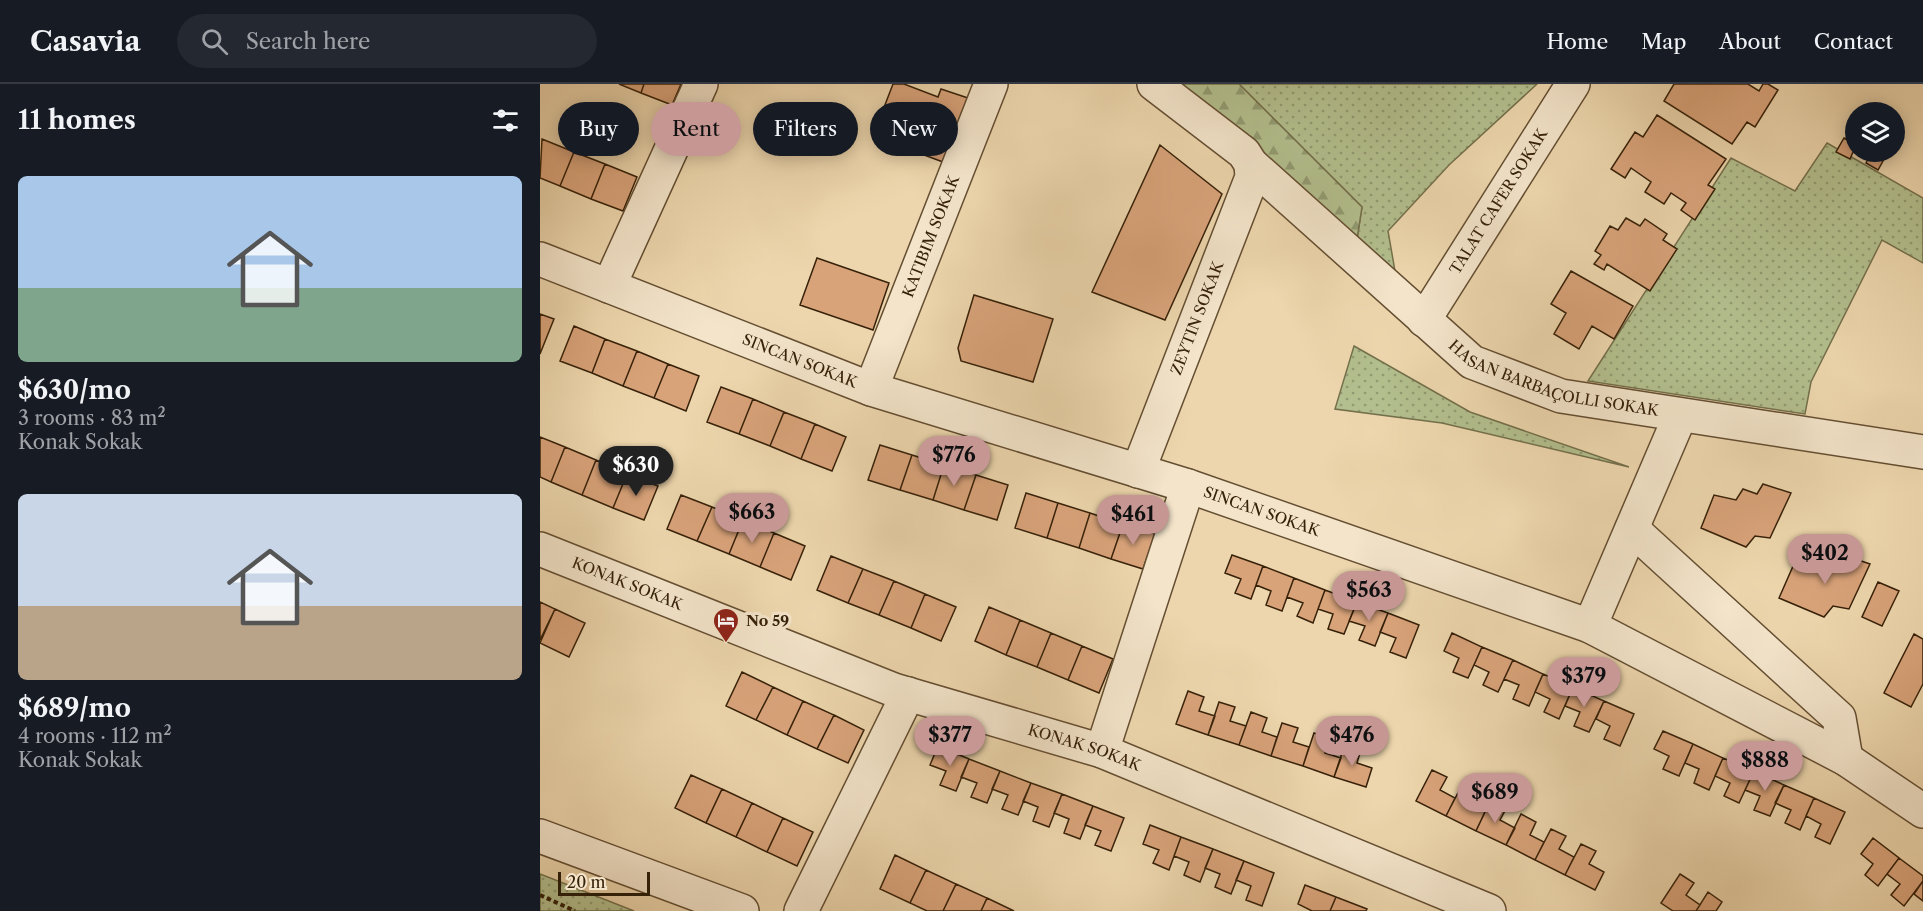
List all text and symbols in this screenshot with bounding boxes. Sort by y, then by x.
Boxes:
search box [177,14,597,68]
text: Casavia [30,24,141,58]
icon: search [198,25,231,58]
text: Search here [246,28,370,55]
text: Home [1547,29,1608,54]
text: Map [1641,29,1686,54]
text: About [1719,29,1781,54]
text: Contact [1814,29,1893,54]
chip: Buy [558,102,639,156]
chip: Rent [651,102,741,156]
chip: Filters [753,102,858,156]
chip: New [870,102,958,156]
map controls [1845,102,1905,162]
button: layers [1845,102,1905,162]
text: 11 homes [18,104,136,136]
icon: filters [489,104,522,137]
street label: TALAT CAFER SOKAK [1445,124,1552,278]
street label: KATIBIM SOKAK [898,171,964,300]
icon: home [216,215,324,323]
street label: ZEYTIN SOKAK [1166,257,1228,377]
street label: SINCAN SOKAK [740,329,861,392]
street label: HASAN BARBAÇOLLI SOKAK [1445,336,1661,420]
text: $630/mo [18,374,131,406]
text: 3 rooms · 83 m² [18,406,166,430]
text: Konak Sokak [18,430,142,454]
pin: $776 [918,436,990,487]
text: $776 [932,443,976,467]
pin: $630 [600,446,672,497]
text: $630 [612,453,660,477]
street label: SINCAN SOKAK [1201,482,1324,541]
pin: $663 [716,493,788,544]
pin: $461 [1097,495,1169,546]
text: $663 [729,500,775,524]
text: $461 [1111,502,1155,526]
icon: home [216,533,324,641]
pin: $402 [1789,534,1861,585]
text: $402 [1801,541,1849,565]
street label: KONAK SOKAK [569,553,687,614]
pin: $563 [1333,571,1405,622]
text: $563 [1346,578,1392,602]
hotel icon: No 59 [711,606,741,644]
place label: No 59 [746,611,789,630]
pin: $379 [1548,657,1620,708]
text: $379 [1562,664,1606,688]
text: $689/mo [18,692,131,724]
pin: $377 [914,716,986,767]
pin: $476 [1316,716,1388,767]
street label: KONAK SOKAK [1026,720,1145,776]
text: $377 [928,723,972,747]
text: $476 [1330,723,1374,747]
text: 4 rooms · 112 m² [18,724,172,748]
pin: $888 [1729,741,1801,792]
text: Konak Sokak [18,748,142,772]
text: $888 [1741,748,1789,772]
pin: $689 [1459,773,1531,824]
text: $689 [1471,780,1519,804]
scale bar [558,869,650,896]
text: 20 m [567,872,606,892]

